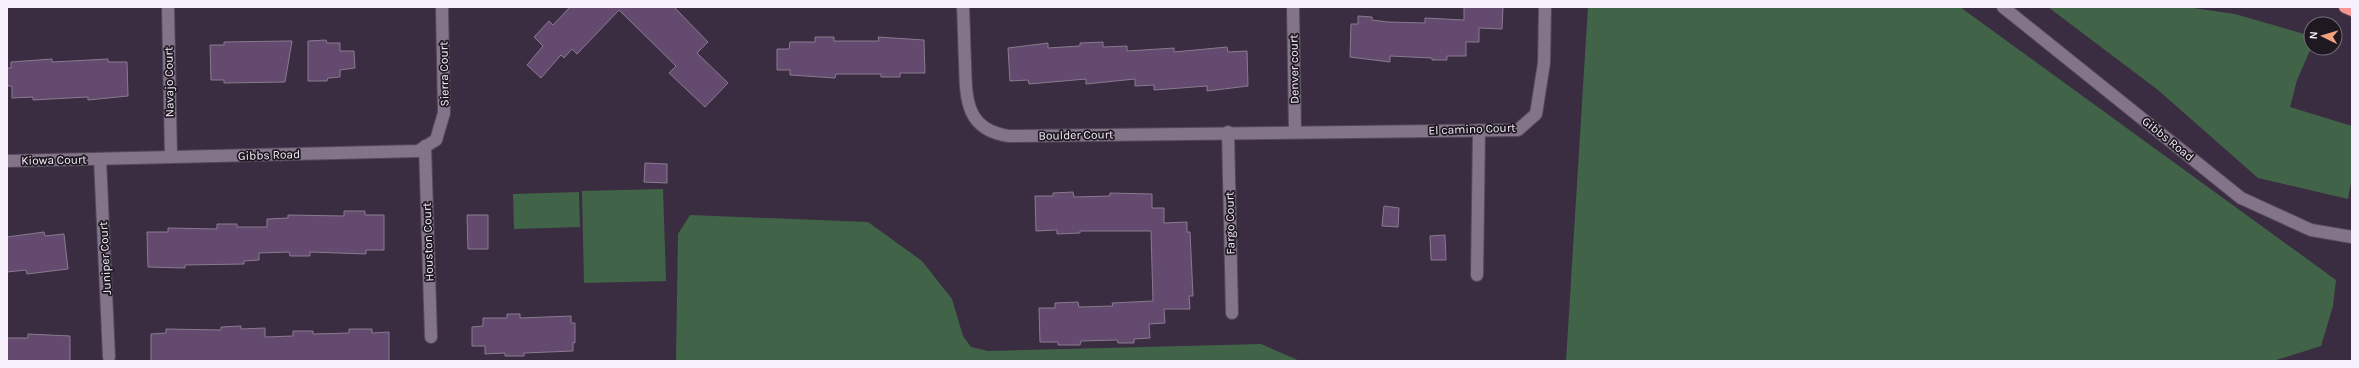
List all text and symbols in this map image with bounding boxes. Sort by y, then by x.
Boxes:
north arrow [2303,16,2343,56]
text: N [2307,31,2320,40]
street label: Denver court [1286,34,1302,104]
street label: Sierra Court [436,41,452,107]
street label: Navajo Court [161,46,177,117]
street label: Gibbs Road [2139,114,2197,164]
street label: El camino Court [1428,120,1516,138]
street label: Boulder Court [1038,127,1114,143]
street label: Gibbs Road [238,147,300,163]
street label: Kiowa Court [21,152,87,168]
street label: Fargo Court [1222,191,1238,255]
street label: Houston Court [420,202,436,282]
street label: Juniper Court [96,221,114,295]

